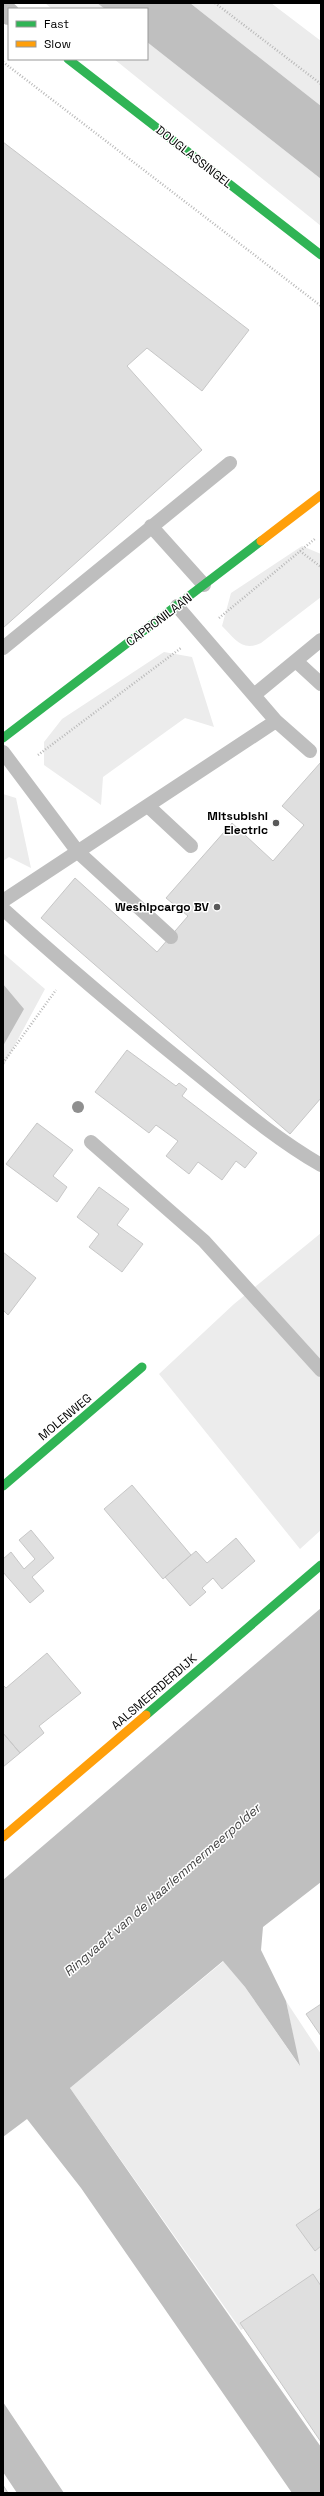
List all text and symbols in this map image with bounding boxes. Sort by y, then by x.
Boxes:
legend [8,8,148,60]
text: Fast [44,16,69,32]
text: Slow [44,36,71,52]
street label: DOUGLASSINGEL [153,122,236,192]
street label: CAPRONILAAN [123,590,195,650]
place label: Mitsubishi Electric [207,808,268,838]
marker: Mitsubishi Electric [271,818,281,828]
place label: Weshipcargo BV [115,899,210,915]
marker: Weshipcargo BV [212,902,222,912]
street label: MOLENWEG [35,1390,95,1444]
street label: AALSMEERDERDIJK [108,1650,201,1734]
water label: Ringvaart van de Haarlemmermeerpolder [60,1799,265,1980]

